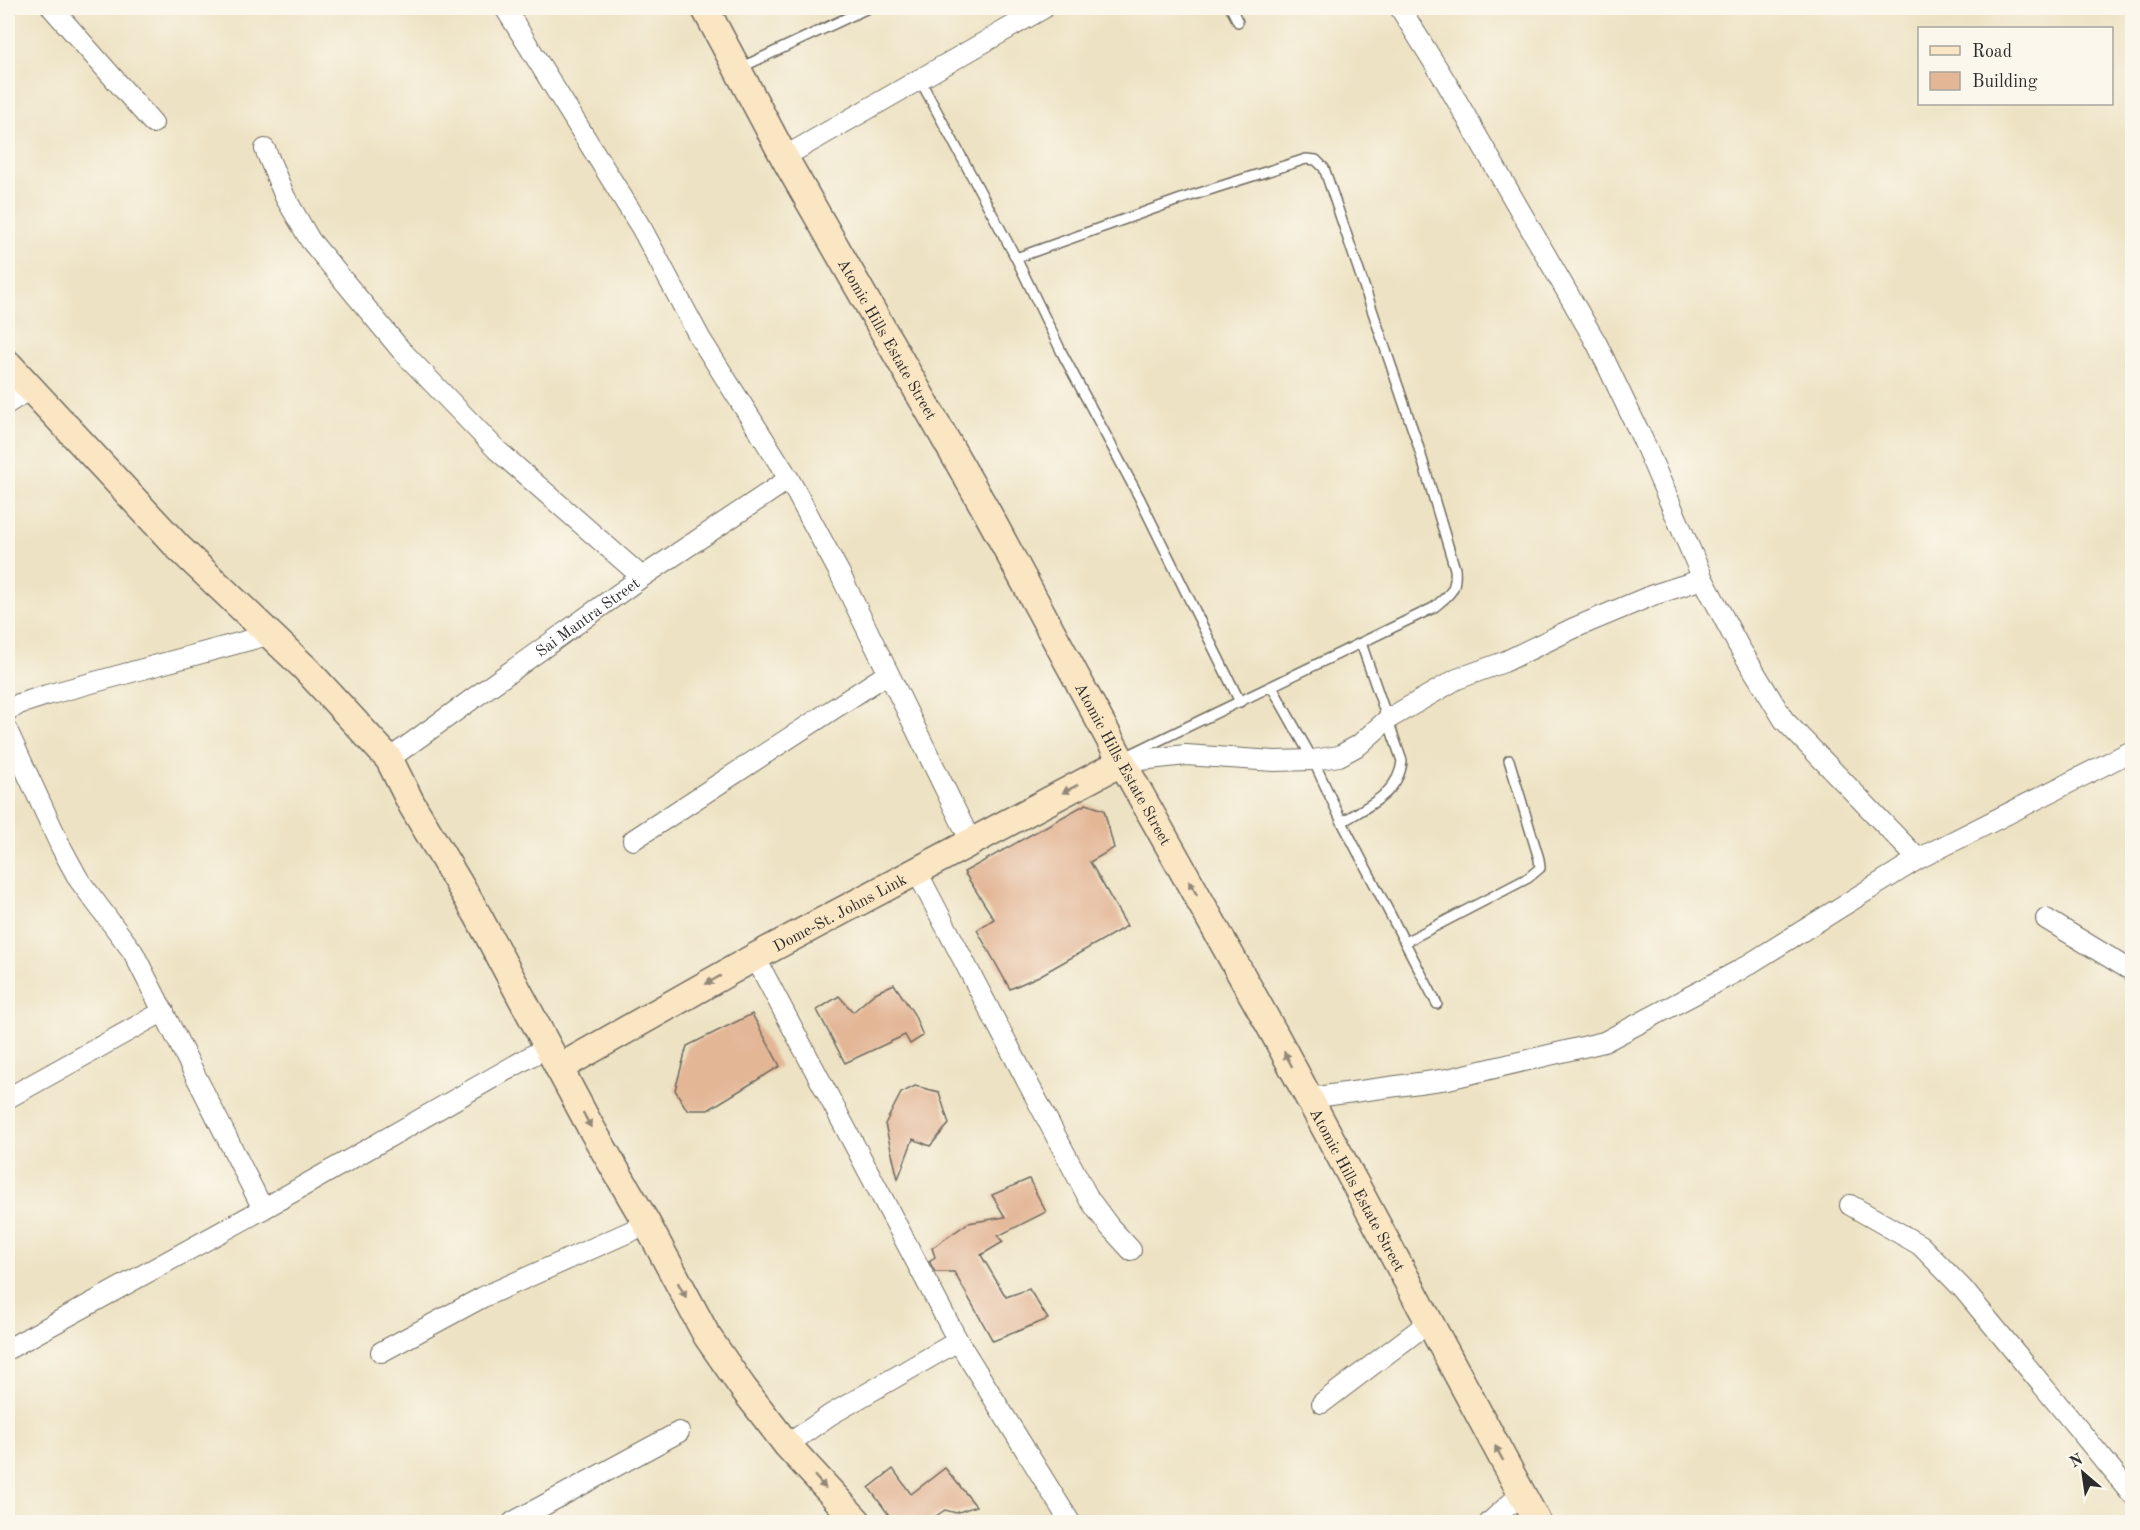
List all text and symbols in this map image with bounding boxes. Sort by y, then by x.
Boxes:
legend [1918,27,2113,105]
text: Road [1972,43,2012,61]
text: Building [1972,73,2038,91]
street label: Atomic Hills Estate Street [834,256,939,423]
street label: Sai Mantra Street [533,575,643,661]
street label: Atomic Hills Estate Street [1071,681,1173,849]
one-way arrow [1062,784,1079,794]
street label: Dome-St. Johns Link [771,872,910,956]
one-way arrow [1188,879,1198,896]
one-way arrow [704,975,721,985]
one-way arrow [1283,1050,1293,1067]
street label: Atomic Hills Estate Street [1306,1106,1407,1275]
one-way arrow [582,1112,592,1129]
one-way arrow [677,1282,687,1299]
north arrow [2053,1443,2113,1503]
one-way arrow [1494,1444,1504,1461]
text: N [2067,1451,2087,1472]
one-way arrow [813,1474,826,1489]

